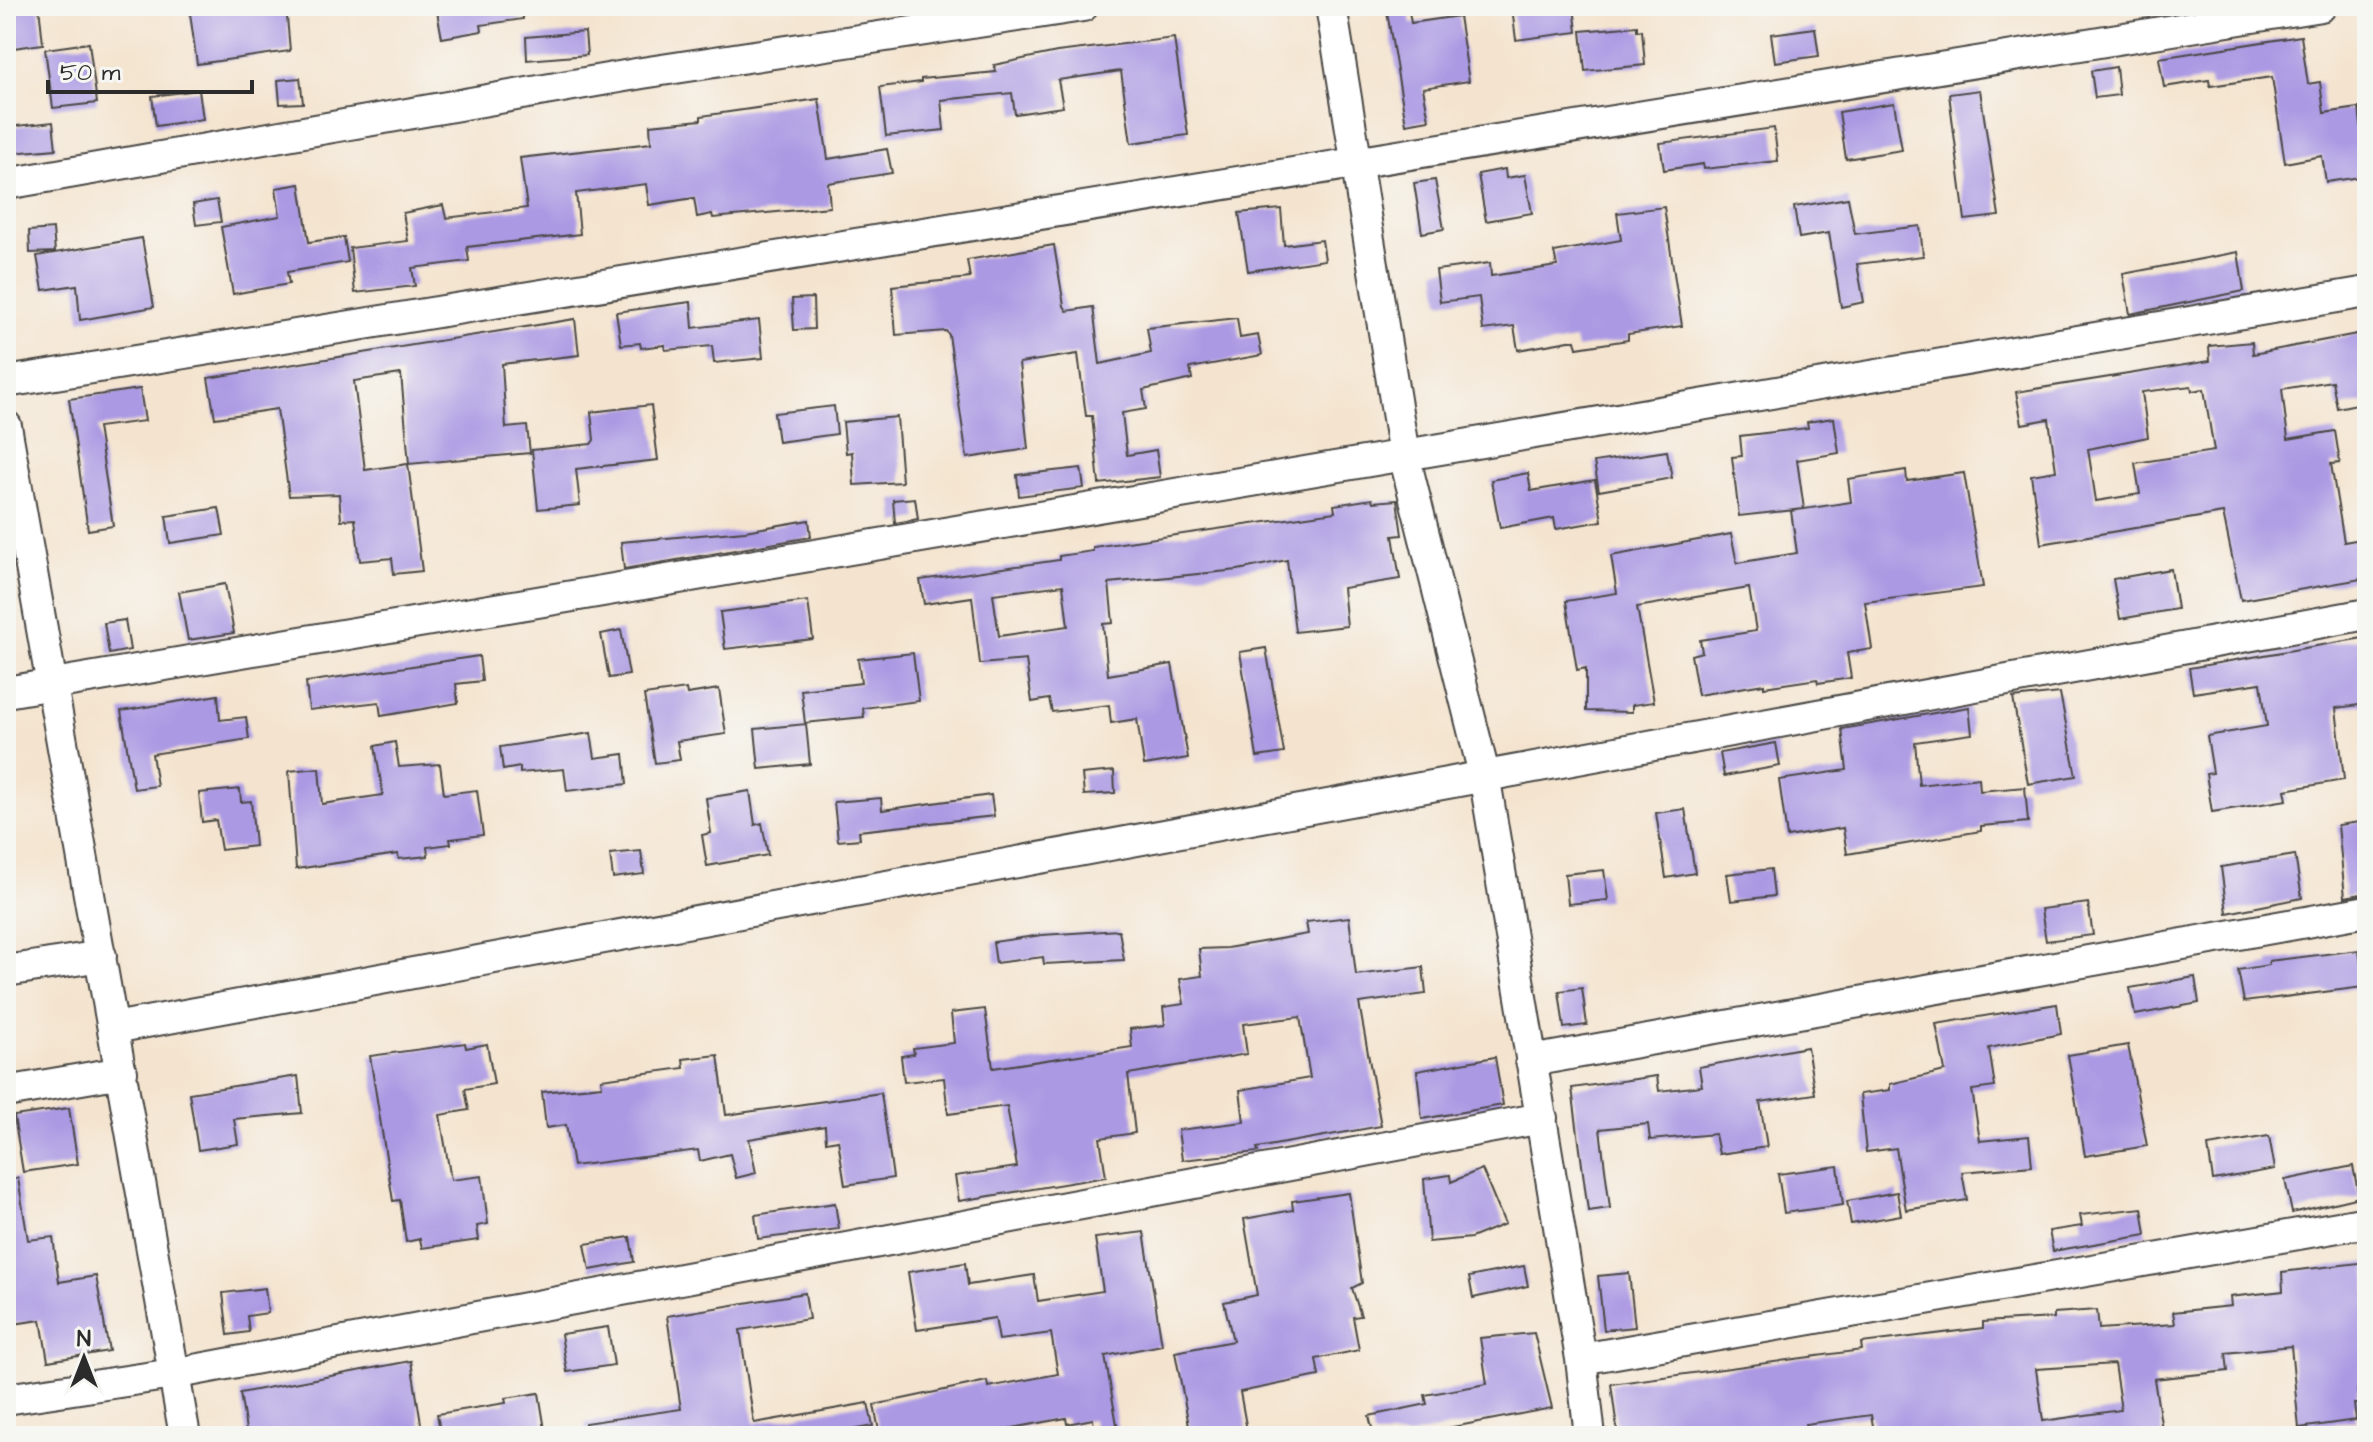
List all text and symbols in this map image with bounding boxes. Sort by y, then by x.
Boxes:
scale bar [48,44,252,94]
text: 50 m [60,56,121,90]
north arrow [44,1318,124,1398]
text: N [77,1324,91,1355]

